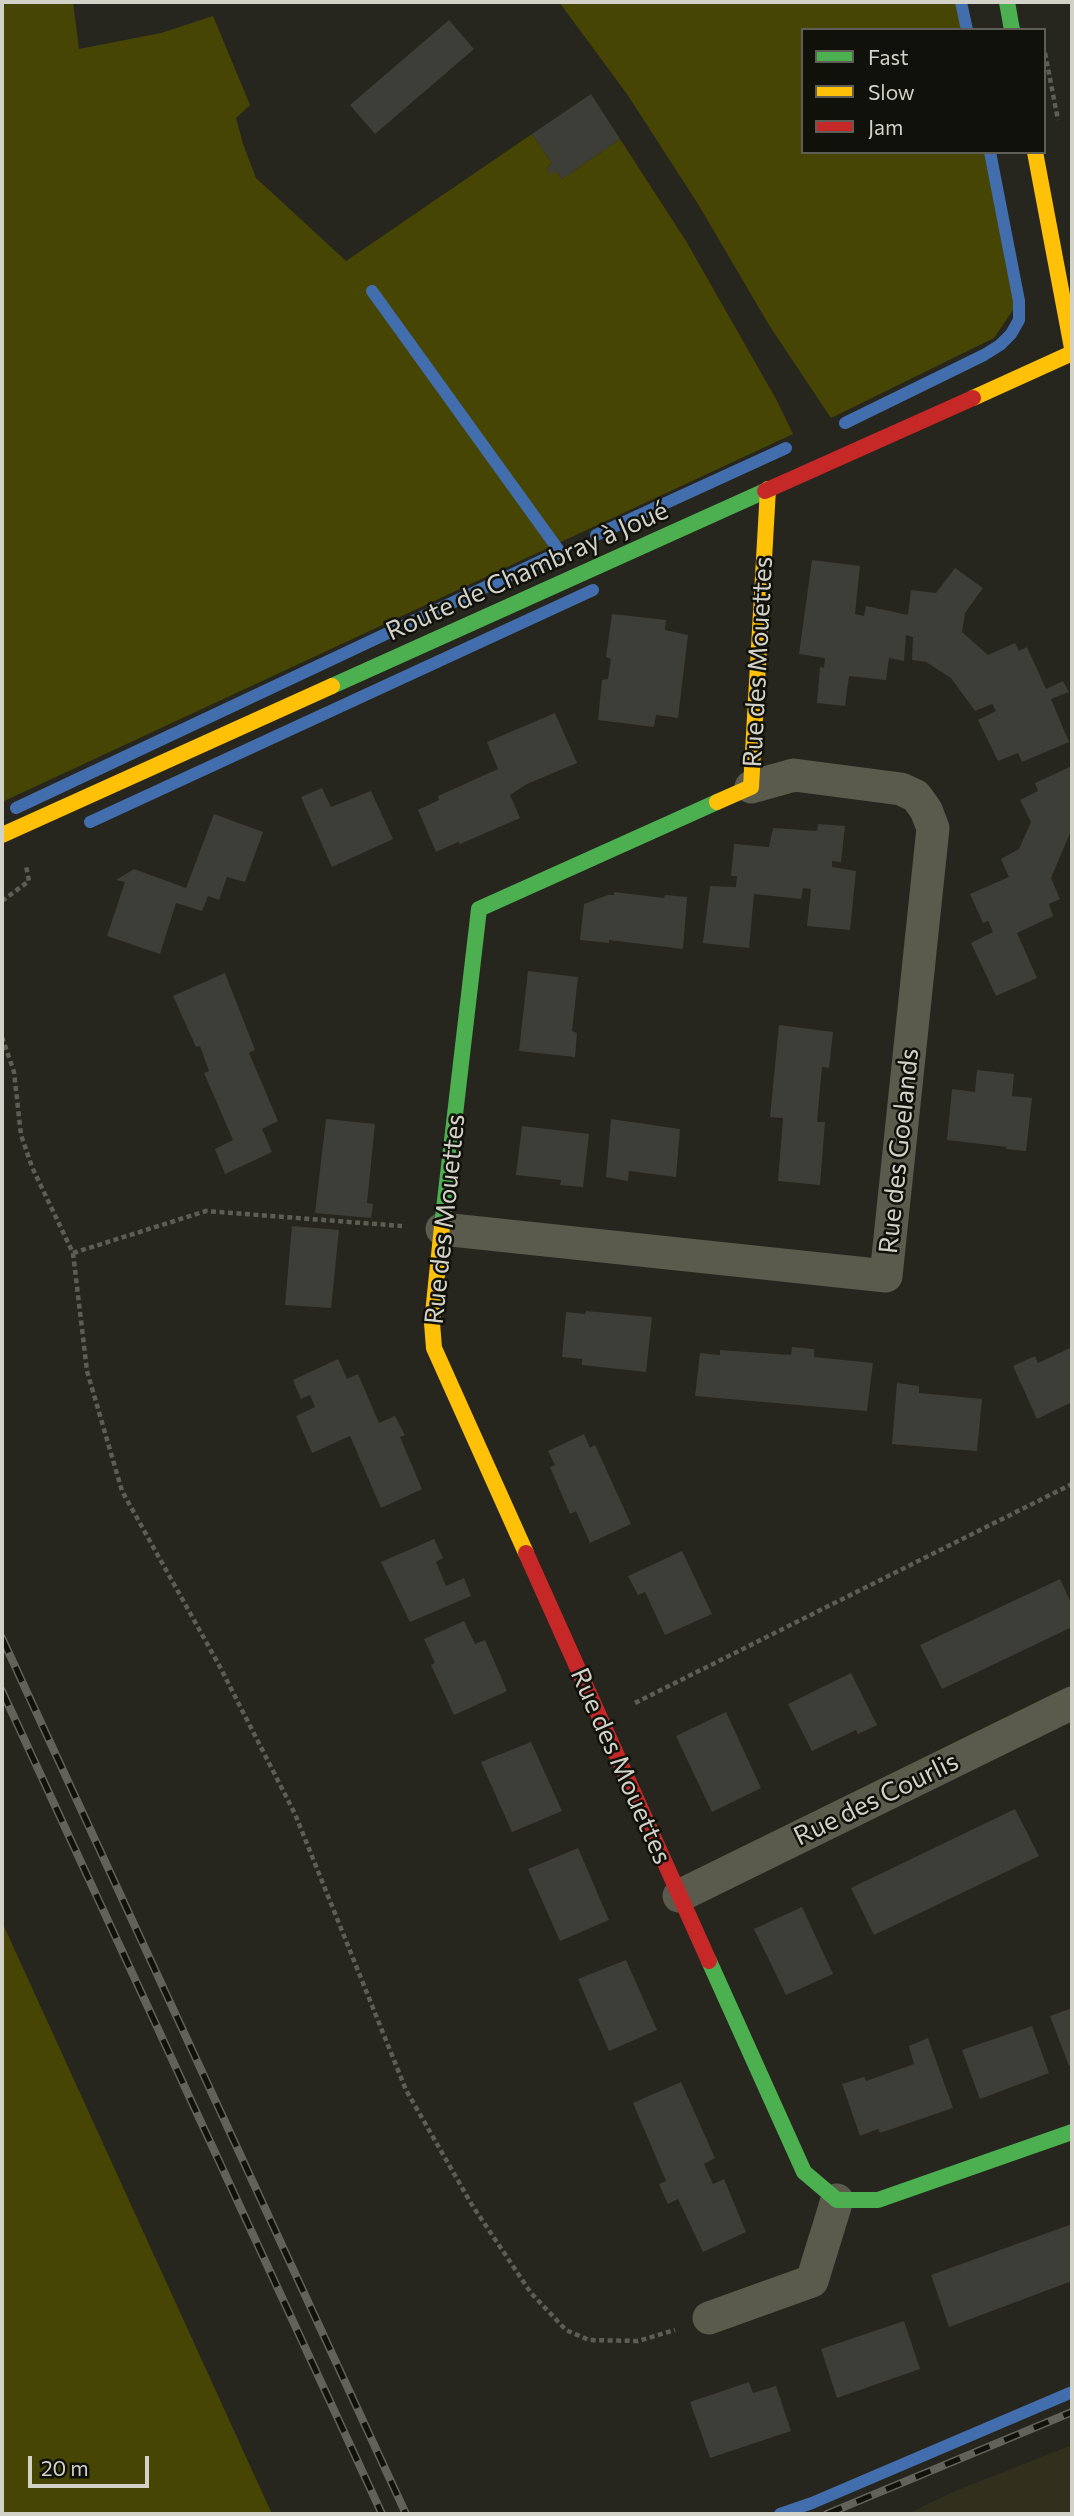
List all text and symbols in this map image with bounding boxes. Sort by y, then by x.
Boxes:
legend [801,28,1046,154]
text: Fast [868,44,909,69]
text: Slow [868,79,915,104]
text: Jam [868,114,903,139]
street label: Route de Chambray à Joué [381,495,673,647]
street label: Rue des Mouettes [737,556,779,768]
street label: Rue des Goelands [873,1047,925,1255]
street label: Rue des Mouettes [418,1112,472,1326]
street label: Rue des Mouettes [564,1663,678,1869]
street label: Rue des Courlis [789,1746,963,1852]
scale bar [32,2442,152,2486]
text: 20 m [41,2455,89,2480]

